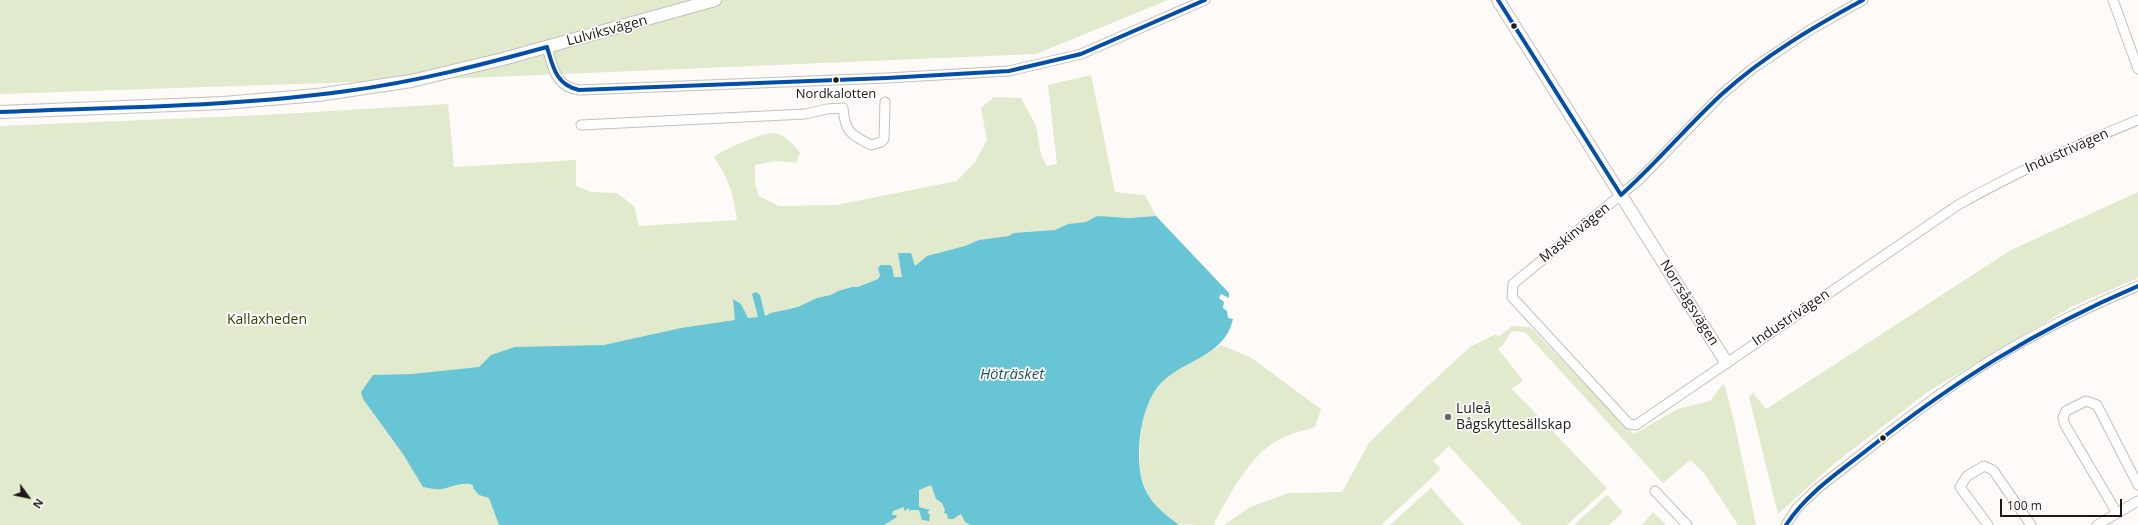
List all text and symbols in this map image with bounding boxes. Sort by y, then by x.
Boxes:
street label: Lulviksvägen [565,12,649,50]
unlabelled marker [1509,21,1519,31]
marker: Nordkalotten [831,75,841,85]
place label: Nordkalotten [796,86,876,102]
street label: Industrivägen [2023,125,2111,177]
street label: Maskinvägen [1537,200,1613,266]
street label: Norrsågsvägen [1656,257,1722,349]
street label: Industrivägen [1749,286,1833,350]
park label: Kallaxheden [227,312,307,328]
water label: Höträsket [980,366,1044,384]
place label: Luleå Bågskyttesällskap [1456,401,1571,434]
marker: Luleå Bågskyttesällskap [1443,412,1453,422]
unlabelled marker [1878,433,1888,443]
north arrow [8,477,48,517]
scale bar [2002,491,2124,517]
text: N [30,496,47,512]
text: 100 m [2007,497,2042,514]

